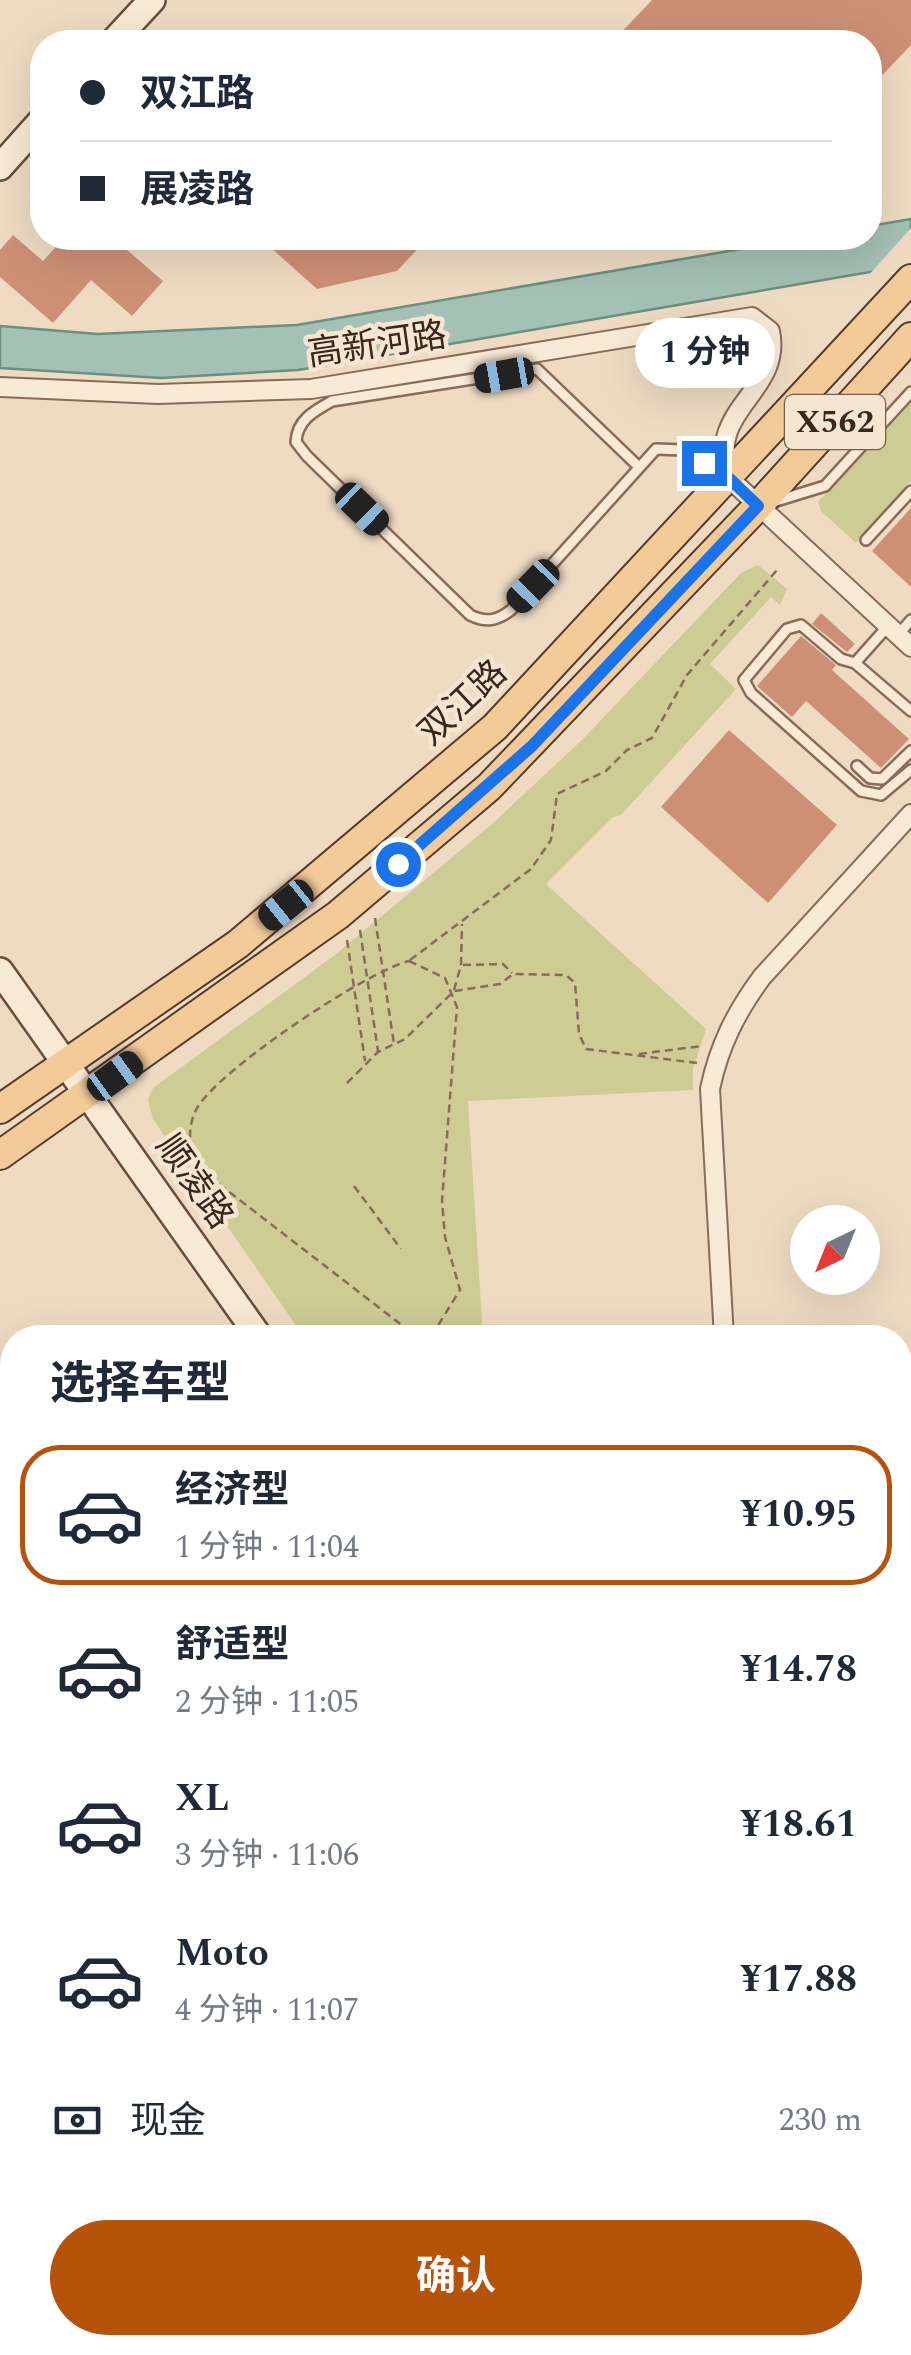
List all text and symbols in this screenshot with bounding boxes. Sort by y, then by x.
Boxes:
text: 双江路 [140,66,254,124]
text: 展凌路 [140,162,254,220]
street label: 高新河路 [304,309,450,381]
callout: 1 分钟 [634,318,774,388]
text: 1 分钟 [660,328,750,377]
car [472,355,536,395]
road number: X562 [785,395,885,449]
route end [682,441,727,486]
car [330,477,394,541]
car [501,554,565,618]
street label: 双江路 [407,648,519,758]
route start [376,842,421,887]
car [253,874,319,936]
car [82,1046,148,1106]
street label: 顺凌路 [142,1124,246,1240]
north arrow [790,1205,880,1295]
map controls [790,1205,880,1295]
text: 选择车型 [50,1350,230,1419]
text: 经济型 [175,1462,289,1520]
icon: car [55,1470,145,1560]
text: ¥10.95 [740,1486,857,1544]
text: 1 分钟 · 11:04 [175,1523,359,1572]
text: 舒适型 [175,1617,289,1675]
icon: car [55,1625,145,1715]
text: ¥14.78 [740,1641,857,1699]
text: 2 分钟 · 11:05 [175,1678,359,1727]
text: XL [175,1770,229,1828]
icon: car [55,1780,145,1870]
text: ¥18.61 [740,1796,857,1854]
text: 3 分钟 · 11:06 [175,1831,359,1880]
text: Moto [175,1925,269,1983]
icon: car [55,1935,145,2025]
text: ¥17.88 [740,1951,857,2009]
text: 4 分钟 · 11:07 [175,1986,359,2035]
icon: cash [50,2093,105,2148]
text: 现金 [130,2093,206,2151]
text: 230 m [778,2096,862,2145]
button: 确认 [50,2220,862,2335]

